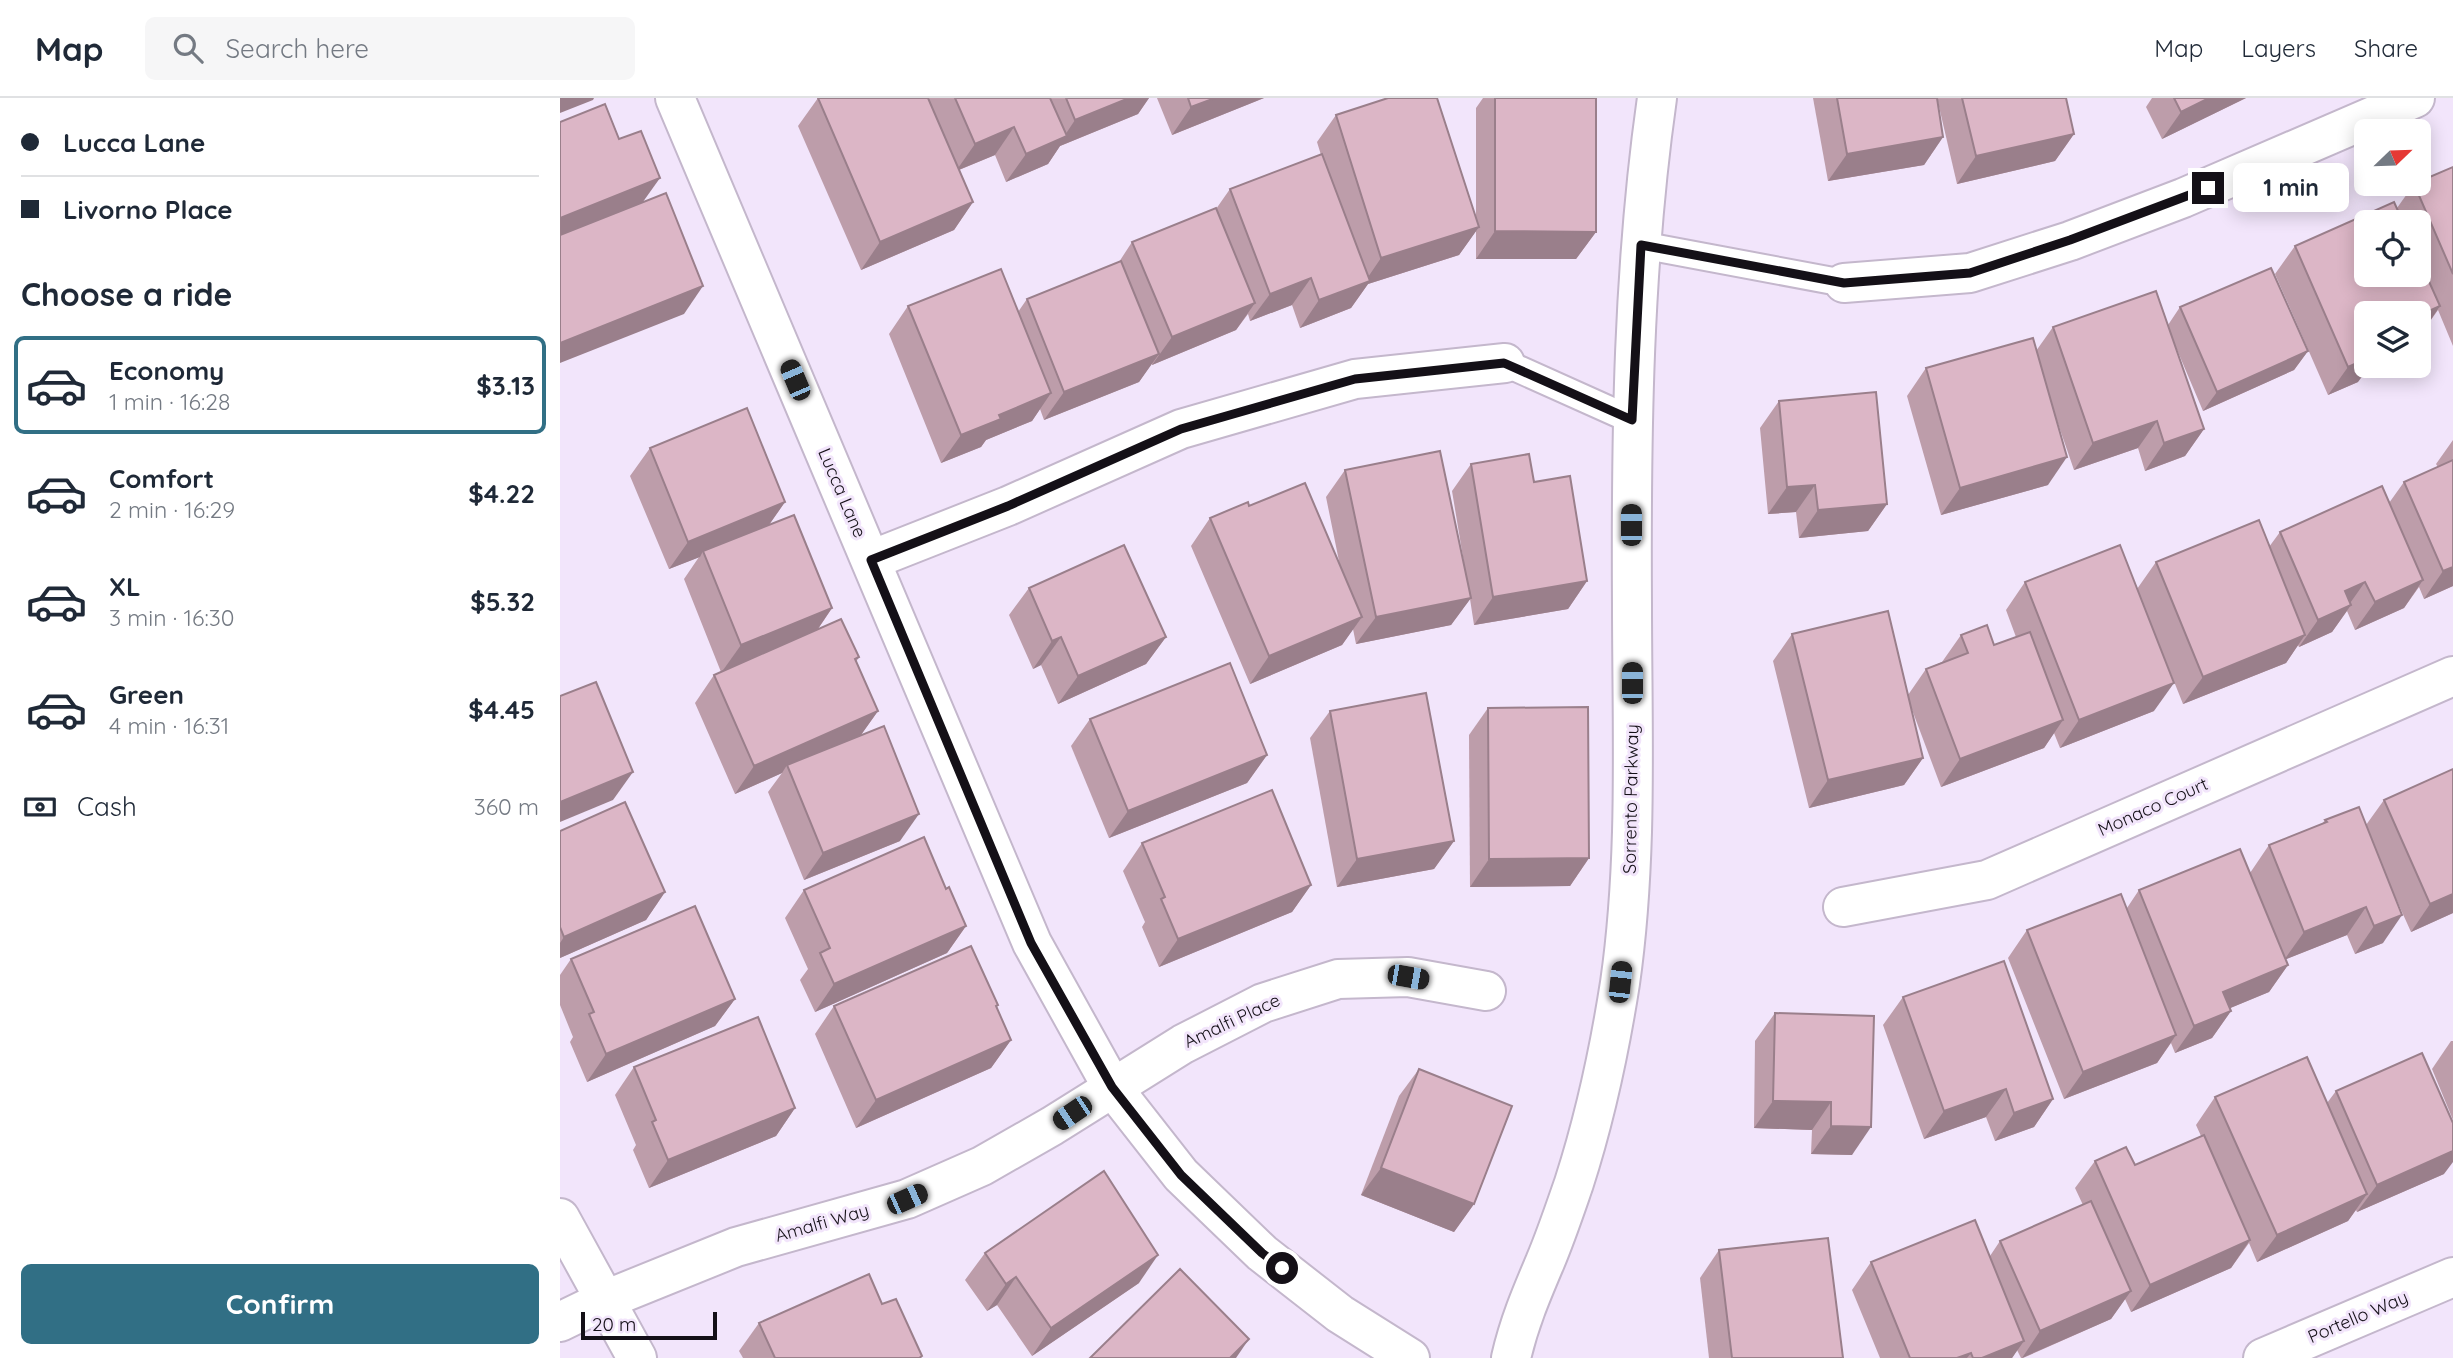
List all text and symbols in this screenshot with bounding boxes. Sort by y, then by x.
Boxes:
search box [145,17,635,80]
text: Map [35,28,103,69]
icon: search [169,29,207,67]
text: Search here [225,32,369,65]
text: Map [2154,33,2203,63]
text: Layers [2241,33,2316,63]
text: Share [2354,33,2418,63]
north arrow [2354,119,2431,196]
map controls [2354,119,2431,378]
text: Lucca Lane [63,126,205,159]
callout: 1 min [2232,164,2348,212]
route end [2192,172,2224,204]
text: 1 min [2263,173,2319,202]
text: Livorno Place [63,193,233,226]
button: locate [2354,210,2431,287]
text: Choose a ride [21,274,233,314]
button: layers [2354,301,2431,378]
icon: car [25,354,88,417]
text: Economy [109,354,224,387]
car [778,357,813,403]
text: $3.13 [476,369,535,402]
text: 1 min · 16:28 [109,387,230,416]
street label: Lucca Lane [813,444,872,541]
icon: car [25,462,88,525]
text: Comfort [109,462,214,495]
text: $4.22 [468,477,535,510]
text: 2 min · 16:29 [109,495,235,524]
car [1621,504,1642,546]
icon: car [25,570,88,633]
text: XL [109,570,141,603]
text: $5.32 [470,585,535,618]
text: 3 min · 16:30 [109,603,235,632]
car [1622,662,1643,704]
icon: car [25,678,88,741]
text: Green [109,678,184,711]
text: $4.45 [468,693,535,726]
text: 4 min · 16:31 [109,711,229,740]
street label: Sorrento Parkway [1618,724,1643,874]
street label: Monaco Court [2094,772,2211,841]
icon: cash [21,788,59,826]
text: Cash [77,790,137,823]
text: 360 m [474,792,539,821]
car [1608,960,1633,1004]
car [1386,963,1431,991]
street label: Amalfi Place [1180,988,1284,1053]
car [1049,1093,1096,1133]
car [884,1181,931,1217]
street label: Amalfi Way [772,1198,872,1247]
route start [1266,1252,1298,1284]
button: Confirm [21,1264,539,1344]
street label: Portello Way [2304,1285,2411,1348]
scale bar [581,1309,718,1341]
text: 20 m [592,1312,636,1336]

